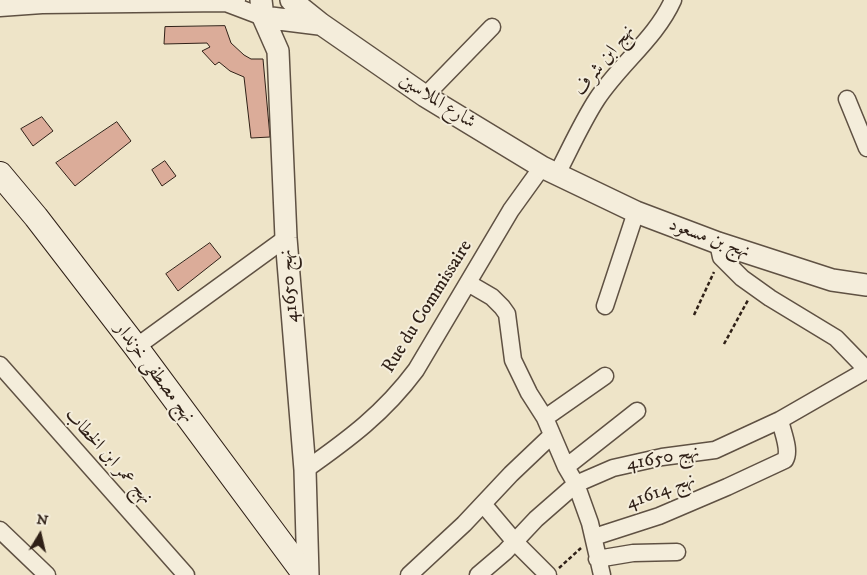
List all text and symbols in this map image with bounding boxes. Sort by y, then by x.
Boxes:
street label: نهج ابن شرف [570,21,640,101]
street label: شارع الملاسين [394,69,480,135]
street label: نهج بن مسعود [665,214,753,264]
street label: Rue du Commissaire [378,236,478,378]
street label: نهج 41650 [275,248,305,324]
street label: نهج مصطفى خزندار [109,318,199,428]
street label: نهج عمر ابن الخطاب [59,404,157,510]
street label: نهج 41650 [625,441,701,477]
street label: نهج 41614 [623,468,699,516]
north arrow [15,510,65,560]
text: N [35,510,49,530]

